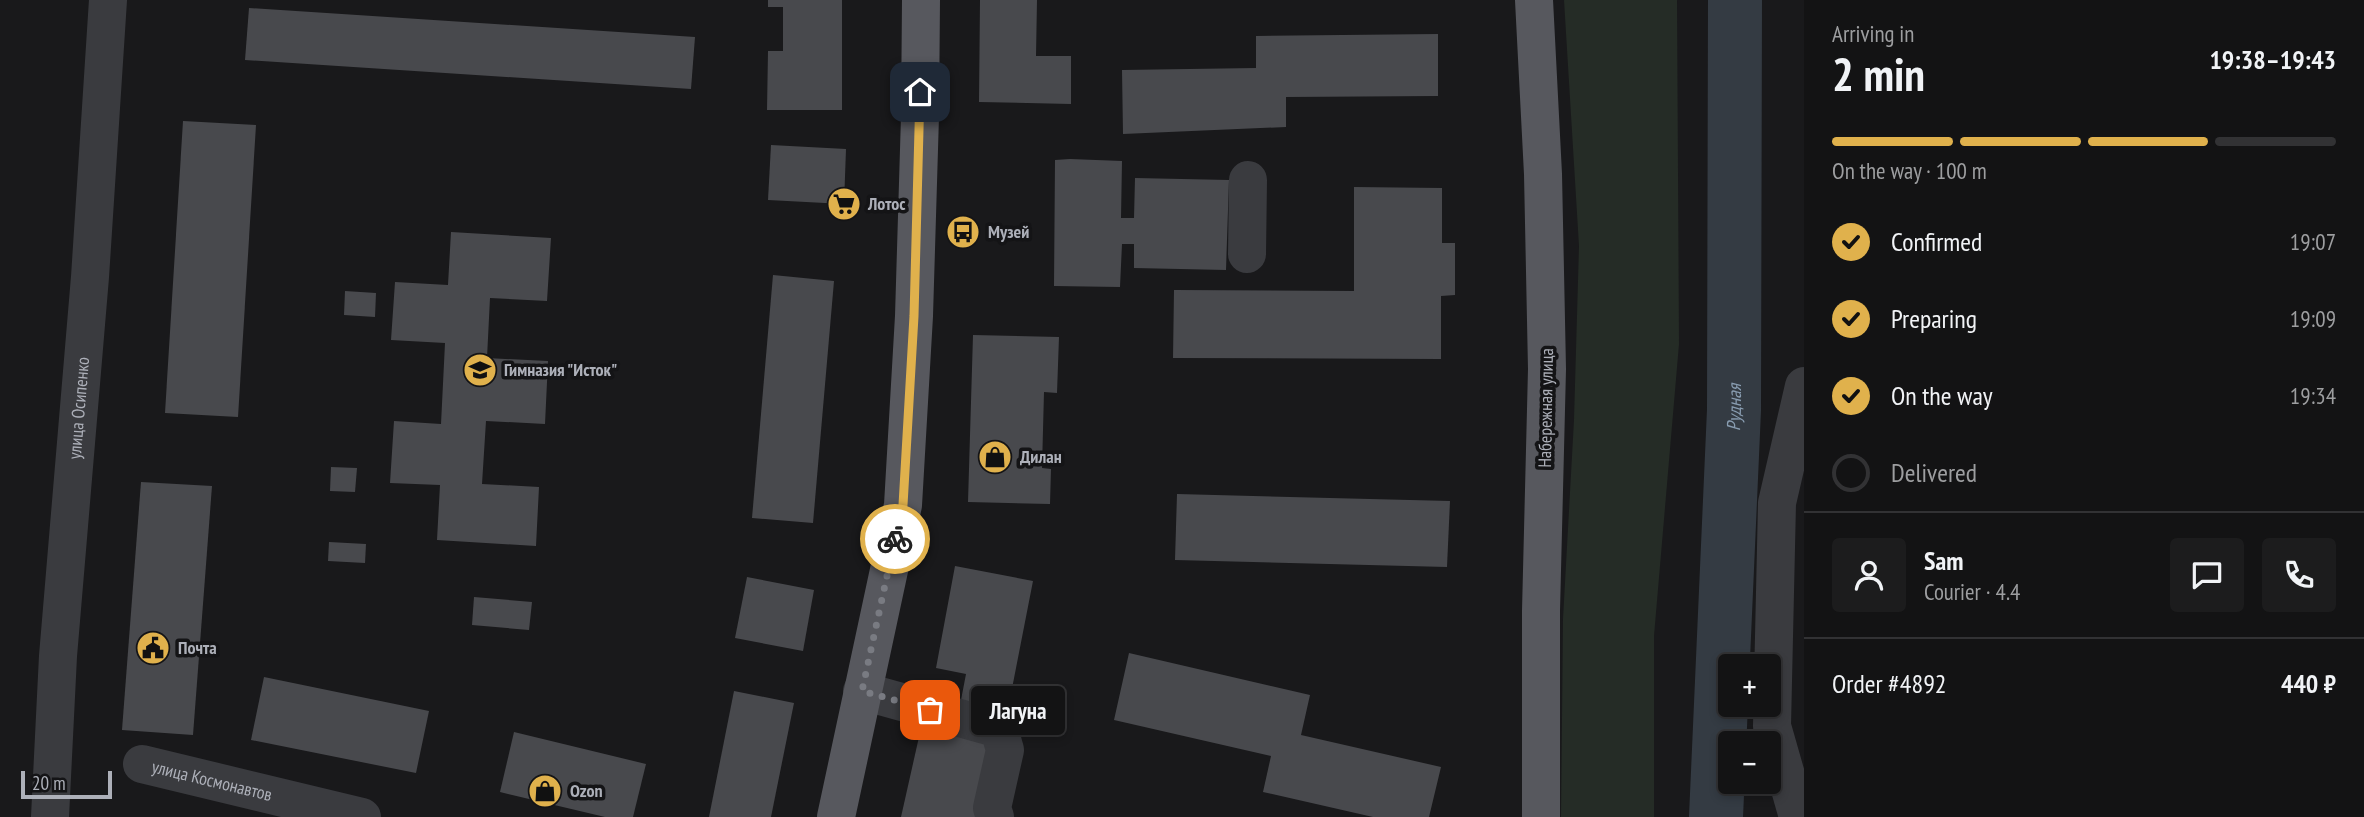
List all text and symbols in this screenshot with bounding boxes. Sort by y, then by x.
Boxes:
text: Arriving in [1832,19,1914,48]
text: 19:38–19:43 [2209,43,2336,76]
text: 2 min [1832,44,1925,104]
pin [890,62,950,122]
icon: home [901,73,939,111]
text: On the way · 100 m [1832,156,1987,185]
supermarket icon: Лотос [825,185,863,223]
place label: Лотос [867,192,906,215]
bus stop icon: Музей [944,213,982,251]
place label: Музей [988,220,1029,243]
icon: check [1832,223,1870,261]
text: Confirmed [1891,225,1982,258]
text: 19:07 [2290,227,2336,256]
icon: check [1832,300,1870,338]
text: Preparing [1891,302,1977,335]
text: 19:09 [2290,304,2336,333]
street label: Набережная улица [1533,348,1558,468]
school or university icon: Гимназия "Исток" [461,351,499,389]
street label: улица Осипенко [63,356,94,460]
place label: Гимназия "Исток" [504,358,617,381]
icon: check [1832,377,1870,415]
text: On the way [1891,379,1993,412]
text: 19:34 [2290,381,2336,410]
water label: Рудная [1721,382,1746,431]
shop icon: Дилан [976,438,1014,476]
place label: Дилан [1020,445,1062,468]
text: Delivered [1891,456,1977,489]
courier [860,504,930,574]
icon: bike [876,520,914,558]
button: person [1832,538,1906,612]
button: chat [2170,538,2244,612]
button: phone [2262,538,2336,612]
text: Sam [1924,544,1963,577]
text: Courier · 4.4 [1924,577,2020,606]
public building icon: Почта [134,629,172,667]
place label: Почта [178,636,217,659]
map controls [1718,654,1781,794]
button: + [1718,654,1781,717]
text: Order #4892 [1832,667,1947,700]
text: 440 ₽ [2281,667,2336,700]
pin [900,680,960,740]
callout: Лагуна [972,686,1066,734]
icon: bag [911,691,949,729]
text: Лагуна [989,696,1047,725]
button: − [1718,731,1781,794]
street label: улица Космонавтов [150,755,275,806]
scale bar [21,768,112,800]
text: 20 m [32,771,66,795]
shop icon: Ozon [526,772,564,810]
place label: Ozon [570,779,603,802]

